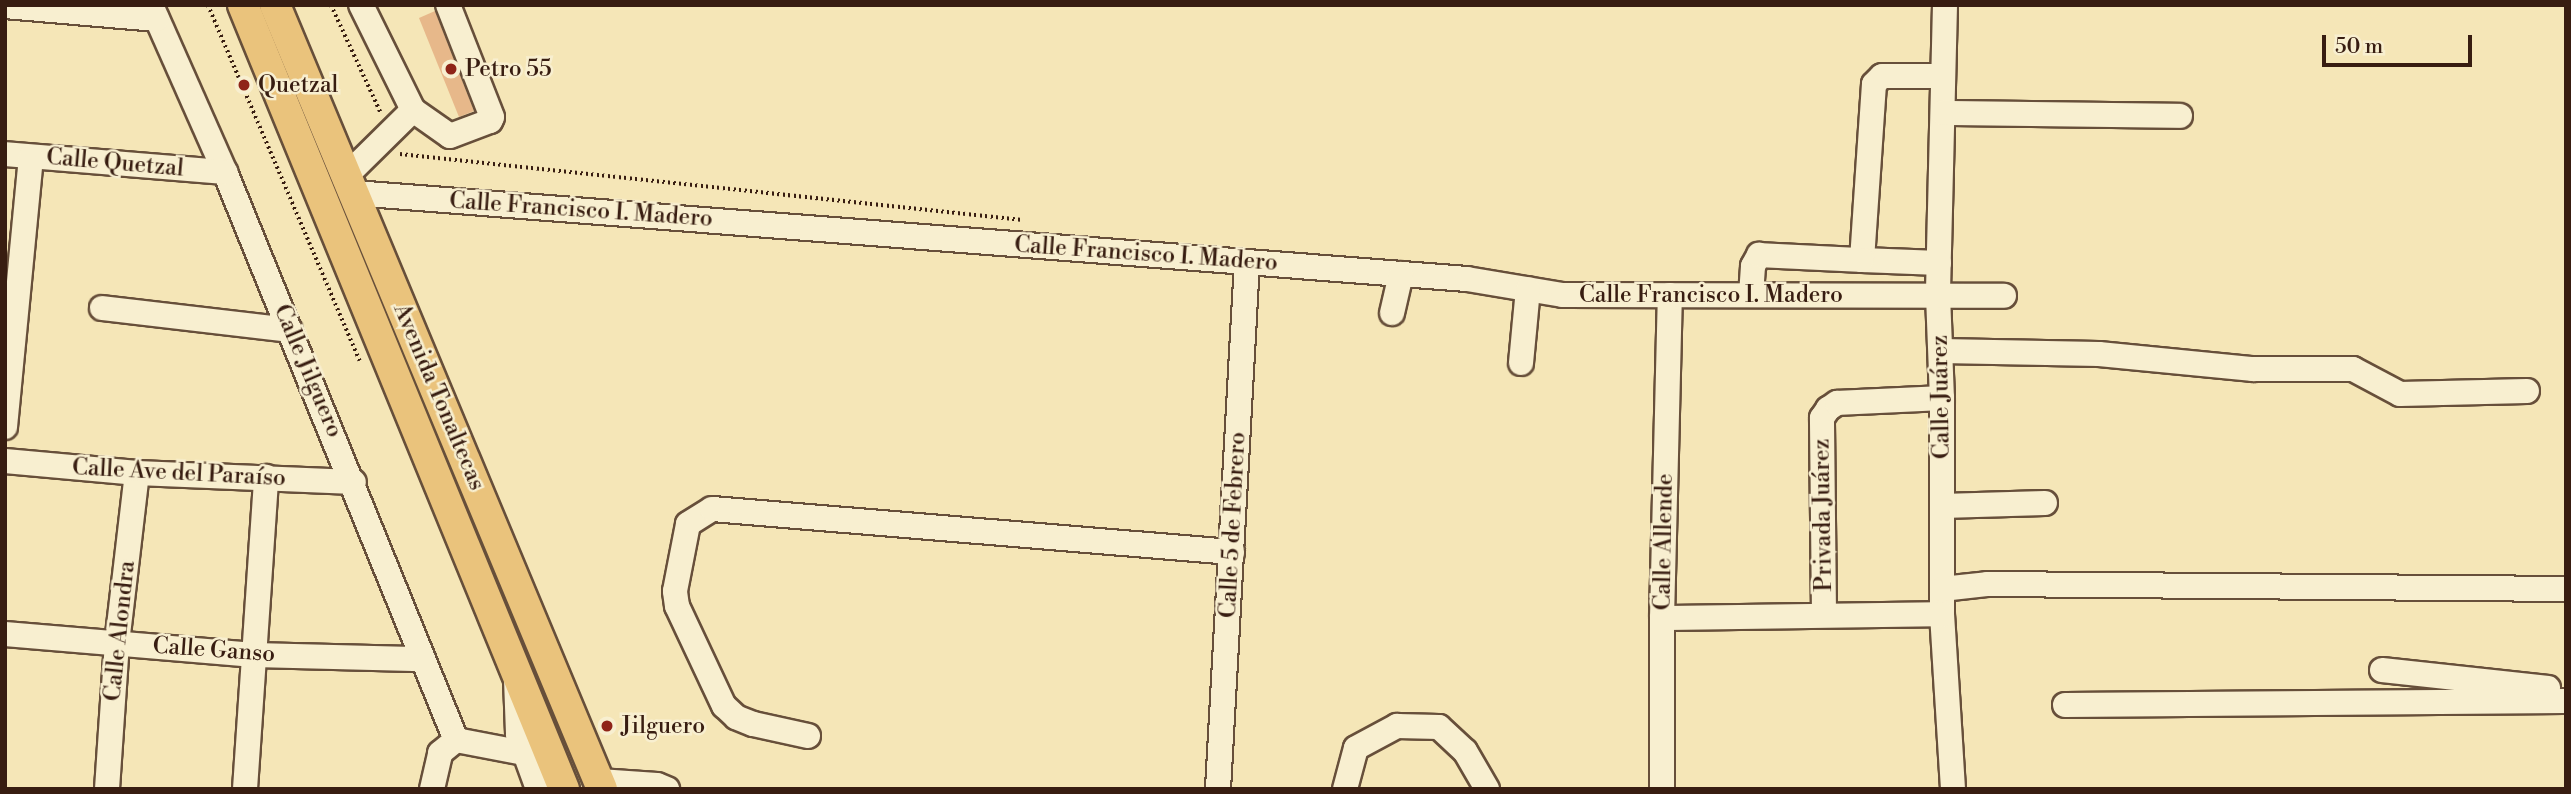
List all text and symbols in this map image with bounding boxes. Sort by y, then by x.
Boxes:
scale bar [2326,21,2476,65]
text: 50 m [2335,34,2383,60]
place label: Petro 55 [465,55,552,83]
marker: Petro 55 [443,61,459,77]
place label: Quetzal [258,71,338,99]
marker: Quetzal [236,77,252,93]
street label: Calle Quetzal [45,143,185,183]
street label: Calle Francisco I. Madero [448,187,714,233]
street label: Calle Francisco I. Madero [1013,231,1279,277]
street label: Calle Francisco I. Madero [1579,281,1843,309]
street label: Avenida Tonaltecas [387,299,491,495]
street label: Calle Jilguero [268,300,348,442]
street label: Calle Juárez [1926,335,1956,459]
street label: Calle 5 de Febrero [1214,431,1252,619]
street label: Privada Juárez [1808,438,1838,592]
street label: Calle Ave del Paraíso [71,454,287,492]
street label: Calle Allende [1649,473,1679,611]
street label: Calle Alondra [99,559,141,703]
street label: Calle Ganso [152,632,276,668]
place label: Jilguero [621,712,705,740]
marker: Jilguero [599,718,615,734]

